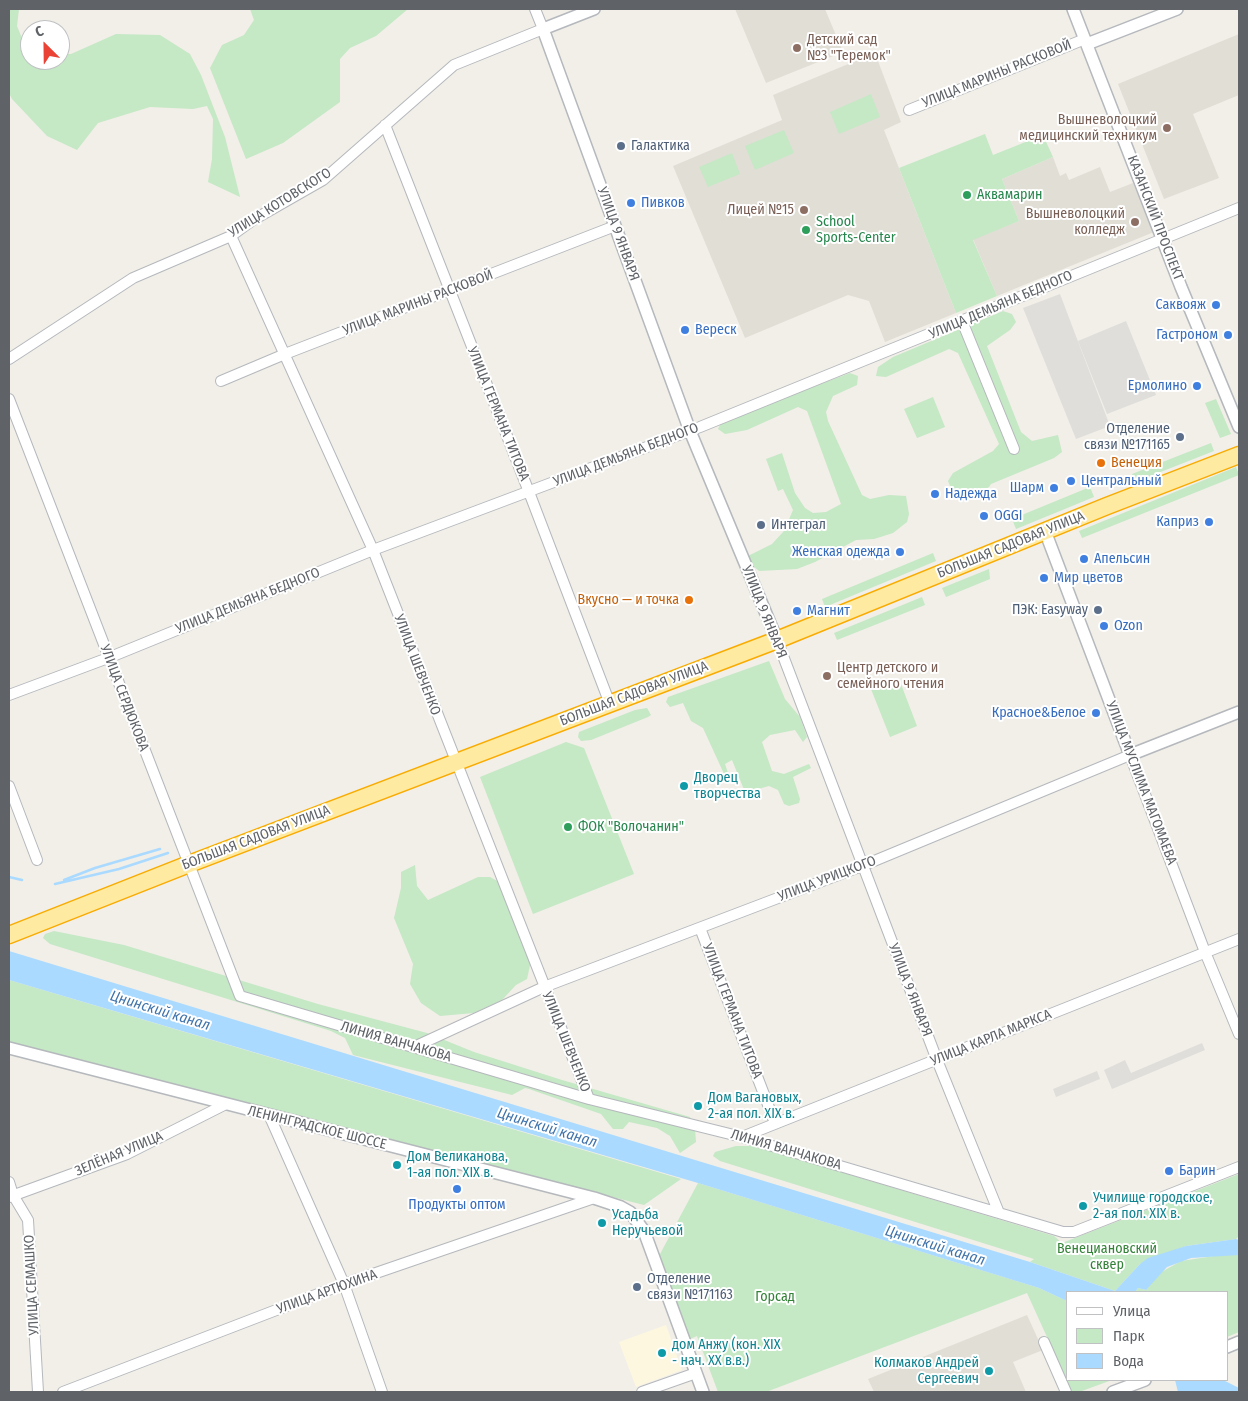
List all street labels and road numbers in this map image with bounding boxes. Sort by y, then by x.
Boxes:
street label: УЛИЦА МАРИНЫ РАСКОВОЙ [920,36,1074,112]
street label: КАЗАНСКИЙ ПРОСПЕКТ [1123,153,1187,283]
street label: УЛИЦА КОТОВСКОГО [226,165,334,241]
street label: УЛИЦА 9 ЯНВАРЯ [593,185,643,283]
street label: УЛИЦА МАРИНЫ РАСКОВОЙ [341,267,495,339]
street label: УЛИЦА ДЕМЬЯНА БЕДНОГО [927,267,1075,343]
street label: УЛИЦА ГЕРМАНА ТИТОВА [463,344,533,484]
street label: УЛИЦА ДЕМЬЯНА БЕДНОГО [551,420,701,490]
street label: БОЛЬШАЯ САДОВАЯ УЛИЦА [935,508,1087,582]
street label: УЛИЦА 9 ЯНВАРЯ [738,563,790,661]
street label: УЛИЦА ДЕМЬЯНА БЕДНОГО [173,564,323,638]
street label: УЛИЦА ШЕВЧЕНКО [390,612,444,718]
street label: УЛИЦА СЕРДЮКОВА [96,642,152,754]
street label: БОЛЬШАЯ САДОВАЯ УЛИЦА [558,658,710,730]
street label: УЛИЦА МУСЛИМА МАГОМАЕВА [1102,699,1180,867]
street label: БОЛЬШАЯ САДОВАЯ УЛИЦА [180,802,332,874]
street label: УЛИЦА УРИЦКОГО [775,853,879,905]
street label: УЛИЦА ГЕРМАНА ТИТОВА [698,941,766,1081]
street label: УЛИЦА 9 ЯНВАРЯ [885,941,935,1039]
street label: УЛИЦА ШЕВЧЕНКО [538,989,594,1095]
street label: УЛИЦА КАРЛА МАРКСА [928,1006,1054,1070]
street label: ЛИНИЯ ВАНЧАКОВА [339,1018,453,1066]
street label: ЛЕНИНГРАДСКОЕ ШОССЕ [246,1103,388,1153]
street label: ЛИНИЯ ВАНЧАКОВА [729,1126,843,1174]
street label: ЗЕЛЁНАЯ УЛИЦА [73,1128,165,1180]
street label: УЛИЦА СЕМАШКО [21,1234,43,1336]
street label: УЛИЦА АРТЮХИНА [275,1266,379,1318]

